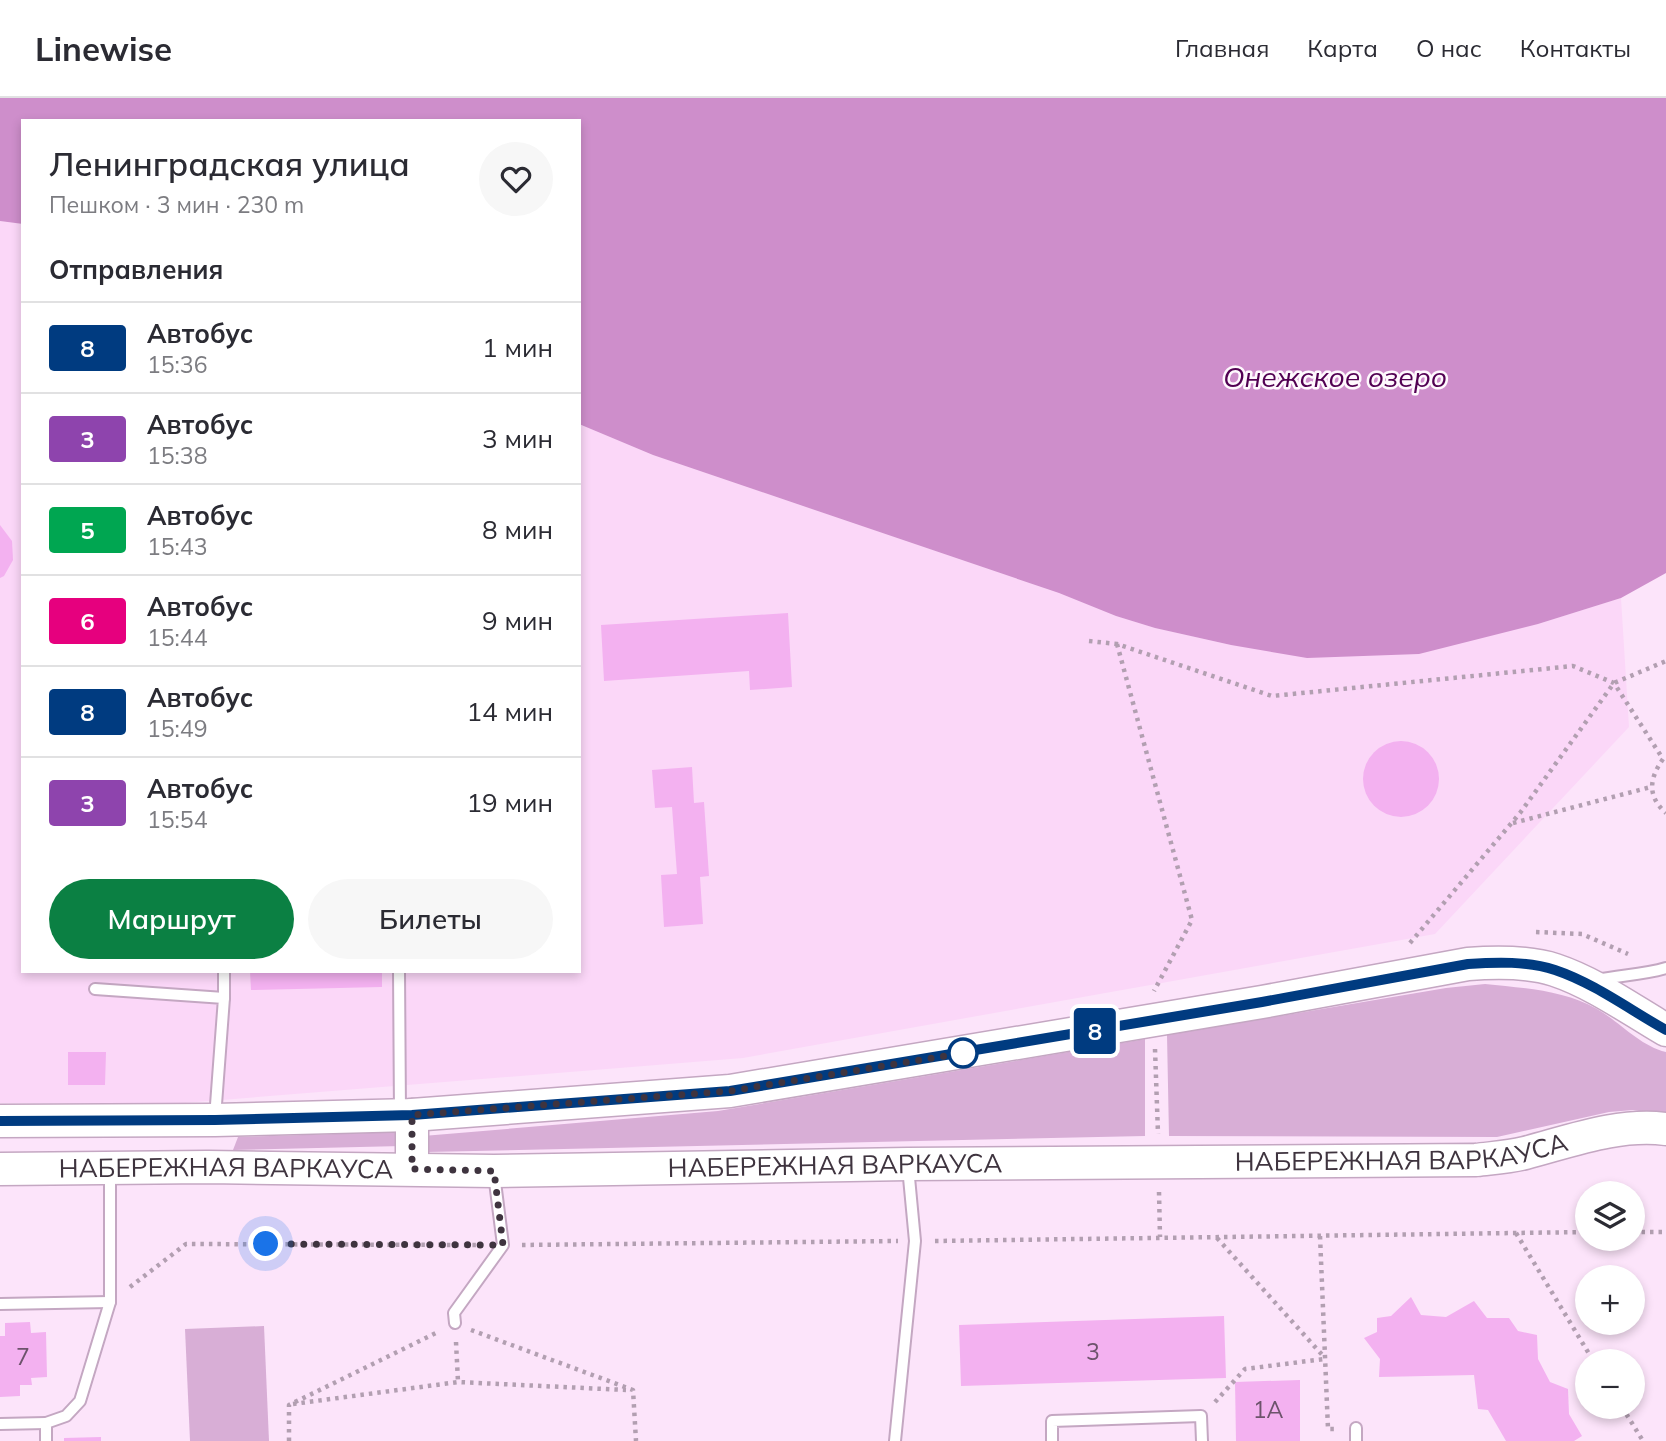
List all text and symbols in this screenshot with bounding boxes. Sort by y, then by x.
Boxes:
text: Linewise [35,28,172,69]
text: Главная [1175,33,1269,63]
text: Карта [1307,33,1378,63]
text: О нас [1416,33,1482,63]
text: Контакты [1520,33,1631,63]
button: heart [479,142,553,216]
text: Ленинградская улица [49,143,410,184]
text: Пешком · 3 мин · 230 m [49,190,304,219]
text: Отправления [49,253,223,286]
text: Автобус [147,317,253,350]
text: 1 мин [482,331,553,364]
text: 8 [80,333,95,363]
text: 15:36 [147,350,207,379]
water label: Онежское озеро [1223,359,1447,394]
text: Автобус [147,408,253,441]
text: 3 мин [482,422,553,455]
text: 3 [80,424,95,454]
text: 15:38 [147,441,207,470]
text: Автобус [147,499,253,532]
text: 8 мин [482,513,553,546]
text: 5 [80,515,95,545]
text: 15:43 [147,532,207,561]
text: Автобус [147,590,253,623]
text: 9 мин [482,604,553,637]
text: 6 [80,606,95,636]
text: 15:44 [147,623,207,652]
text: Автобус [147,681,253,714]
text: 14 мин [466,695,553,728]
text: 8 [80,697,95,727]
text: 15:49 [147,714,207,743]
text: Автобус [147,772,253,805]
text: 19 мин [466,786,553,819]
text: 3 [80,788,95,818]
text: 15:54 [147,805,207,834]
button: Маршрут [49,879,294,959]
button: Билеты [308,879,553,959]
line badge: 8 [1072,1008,1118,1054]
text: 8 [1088,1016,1102,1046]
unlabelled marker [948,1038,978,1068]
street label: НАБЕРЕЖНАЯ ВАРКАУСА [1234,1125,1571,1178]
street label: НАБЕРЕЖНАЯ ВАРКАУСА [667,1146,1002,1184]
street label: НАБЕРЕЖНАЯ ВАРКАУСА [59,1150,394,1186]
map controls [1575,1181,1645,1419]
button: layers [1575,1181,1645,1251]
your location [248,1226,283,1261]
button: + [1575,1265,1645,1335]
house number: 3 [1086,1337,1100,1366]
house number: 7 [16,1342,30,1371]
button: − [1575,1349,1645,1419]
house number: 1А [1253,1395,1283,1424]

